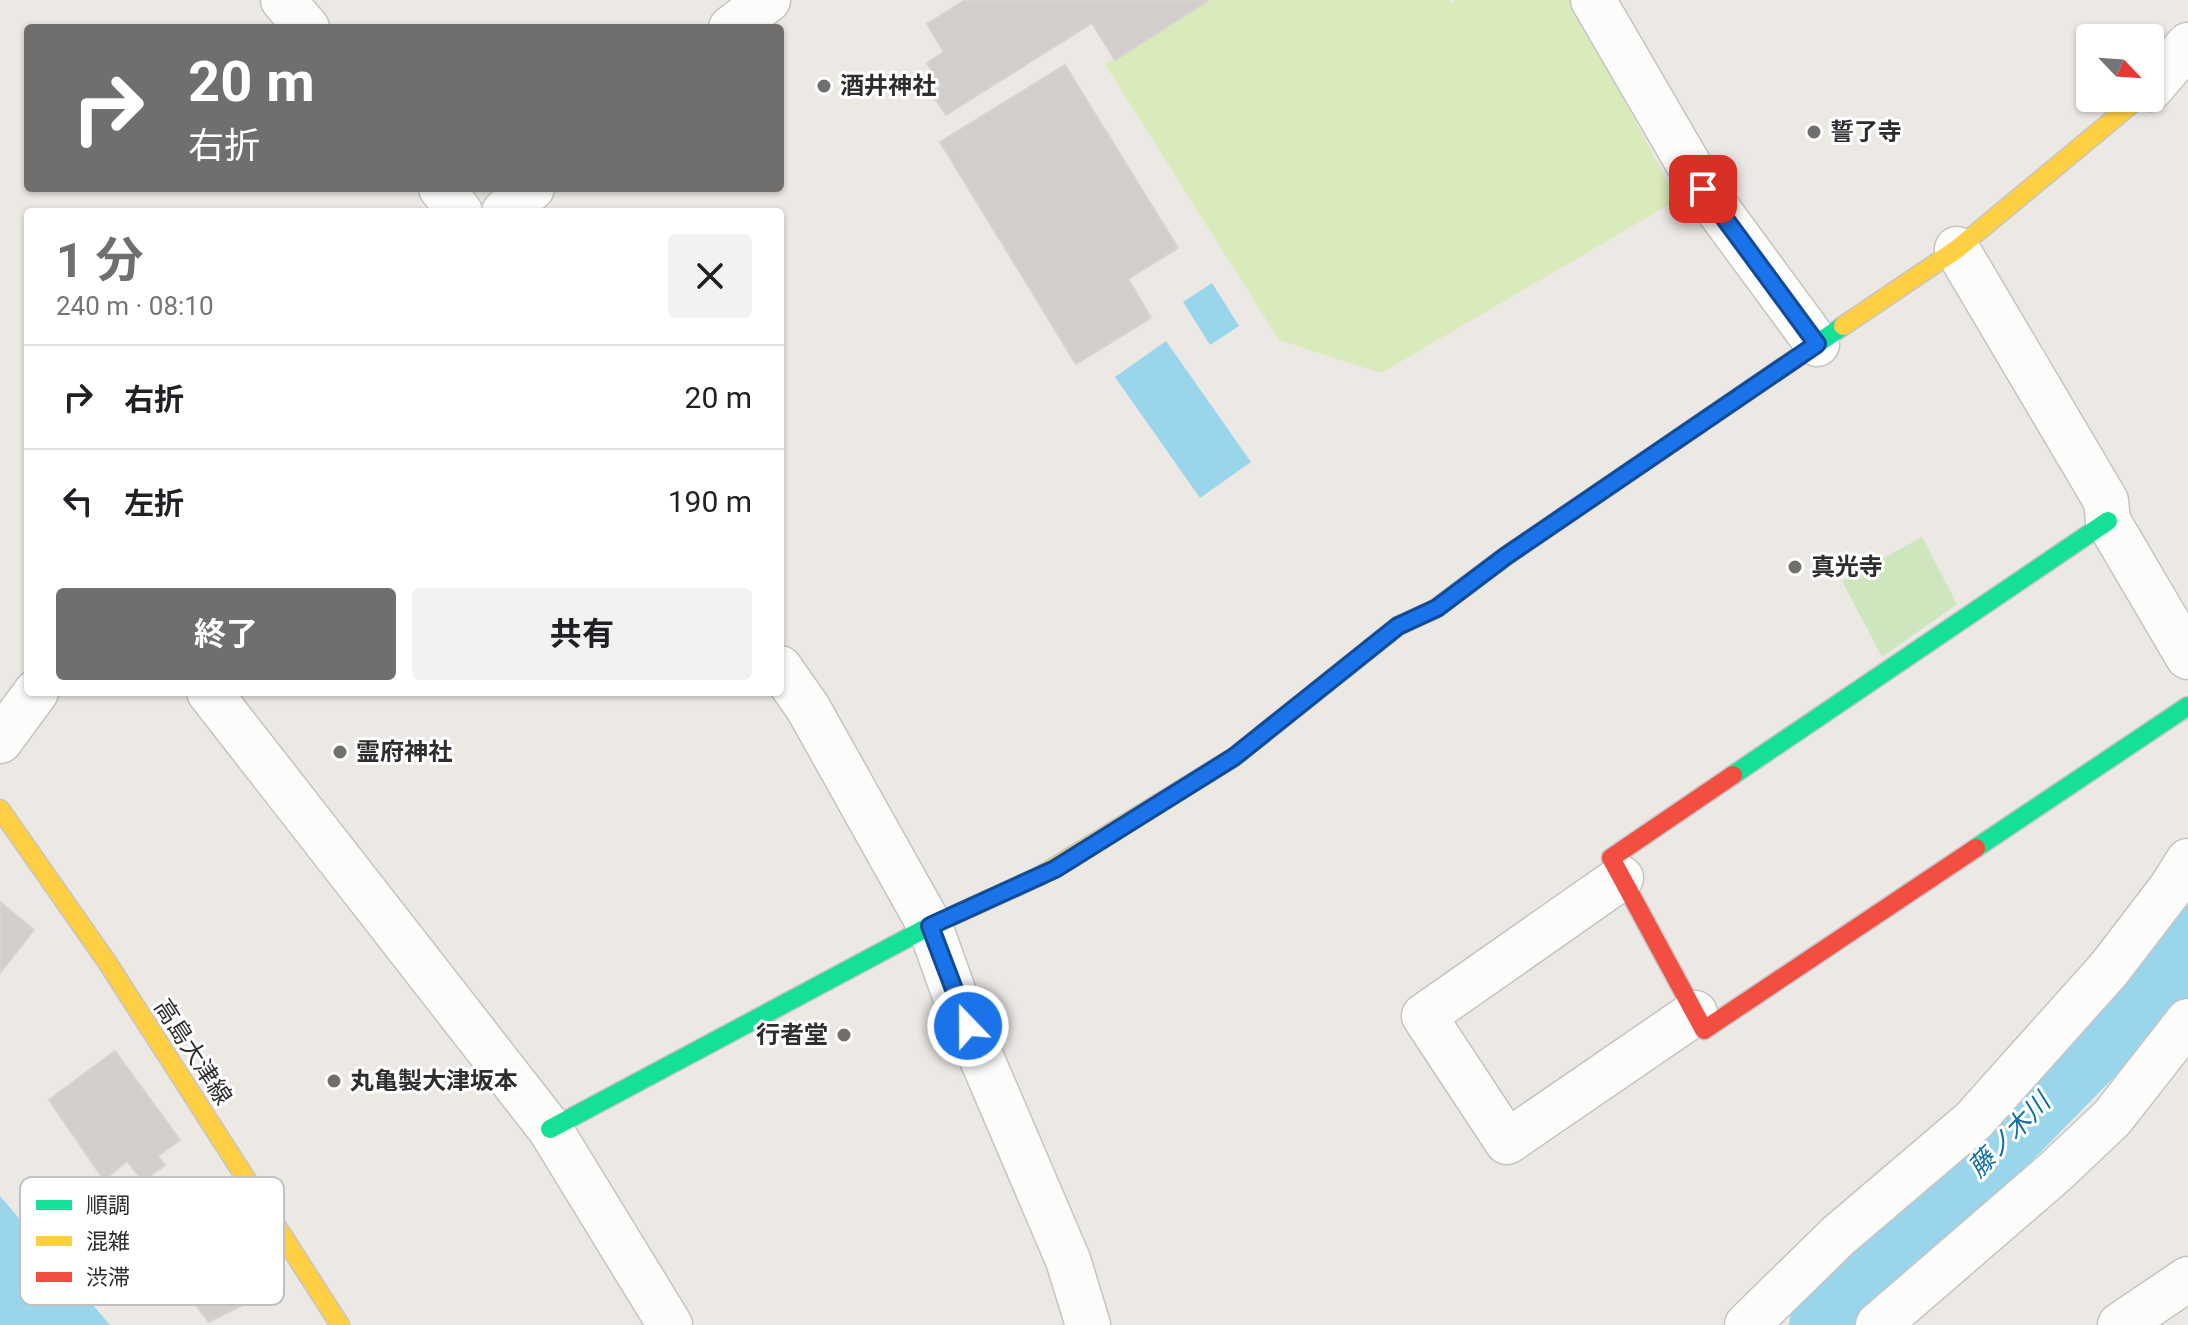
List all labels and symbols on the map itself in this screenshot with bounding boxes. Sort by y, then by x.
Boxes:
north arrow [2076,24,2164,112]
place label: 酒井神社 [840,72,936,100]
marker: 酒井神社 [815,77,833,95]
place label: 誓了寺 [1830,118,1902,146]
marker: 誓了寺 [1805,123,1823,141]
pin [1669,155,1737,223]
place label: 真光寺 [1811,553,1883,581]
marker: 真光寺 [1786,558,1804,576]
place label: 霊府神社 [356,738,452,766]
marker: 霊府神社 [331,743,349,761]
position arrow [926,984,1010,1068]
street label: 高島大津線 [149,994,237,1110]
place label: 行者堂 [756,1021,828,1049]
marker: 行者堂 [835,1026,853,1044]
place label: 丸亀製大津坂本 [350,1067,518,1095]
marker: 丸亀製大津坂本 [325,1072,343,1090]
water label: 藤ノ木川 [1962,1085,2058,1183]
legend [20,1177,284,1305]
text: 順調 [86,1193,130,1218]
text: 混雑 [86,1229,130,1254]
text: 渋滞 [86,1265,130,1290]

